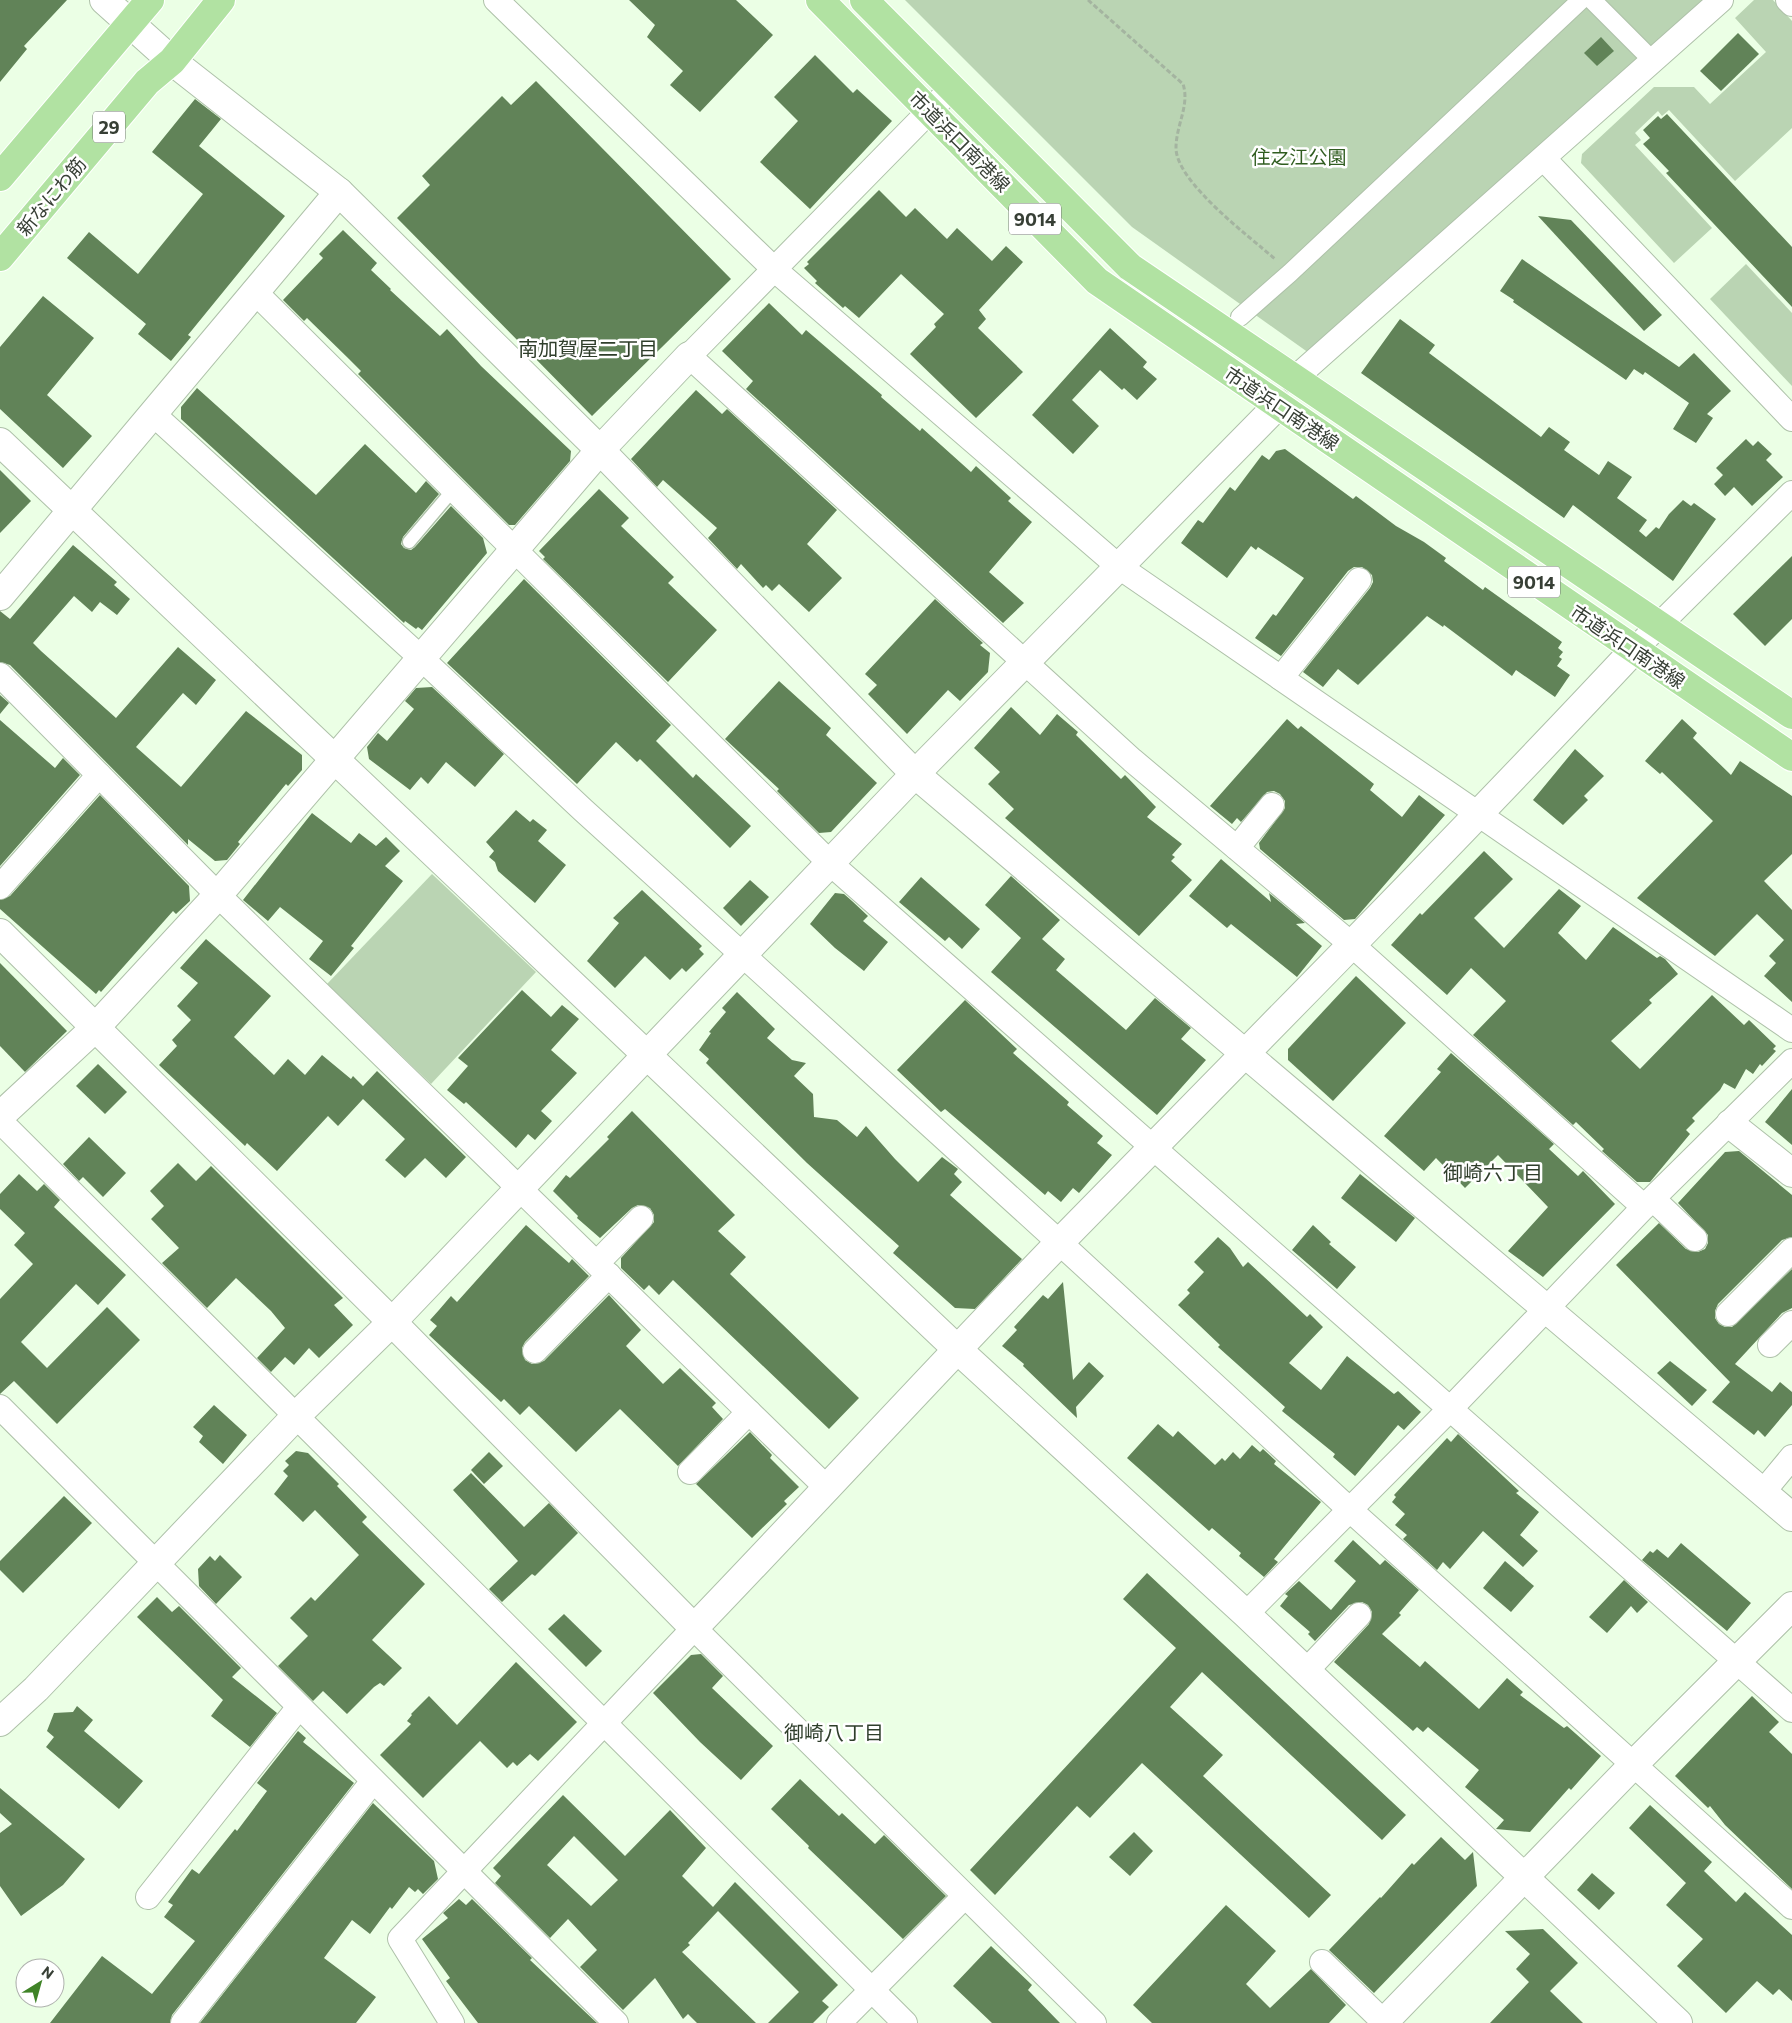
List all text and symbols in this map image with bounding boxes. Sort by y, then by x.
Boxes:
street label: 市道浜口南港線 [905,86,1015,196]
road number: 29 [93,111,125,142]
park label: 住之江公園 [1251,145,1347,168]
street label: 新なにわ筋 [12,152,90,240]
road number: 9014 [1009,203,1061,234]
district label: 南加賀屋二丁目 [518,336,658,360]
street label: 市道浜口南港線 [1220,361,1344,455]
road number: 9014 [1508,566,1560,598]
street label: 市道浜口南港線 [1566,599,1690,693]
district label: 御崎六丁目 [1443,1160,1543,1184]
district label: 御崎八丁目 [784,1720,884,1744]
north arrow [15,1958,65,2008]
text: N [39,1962,57,1982]

